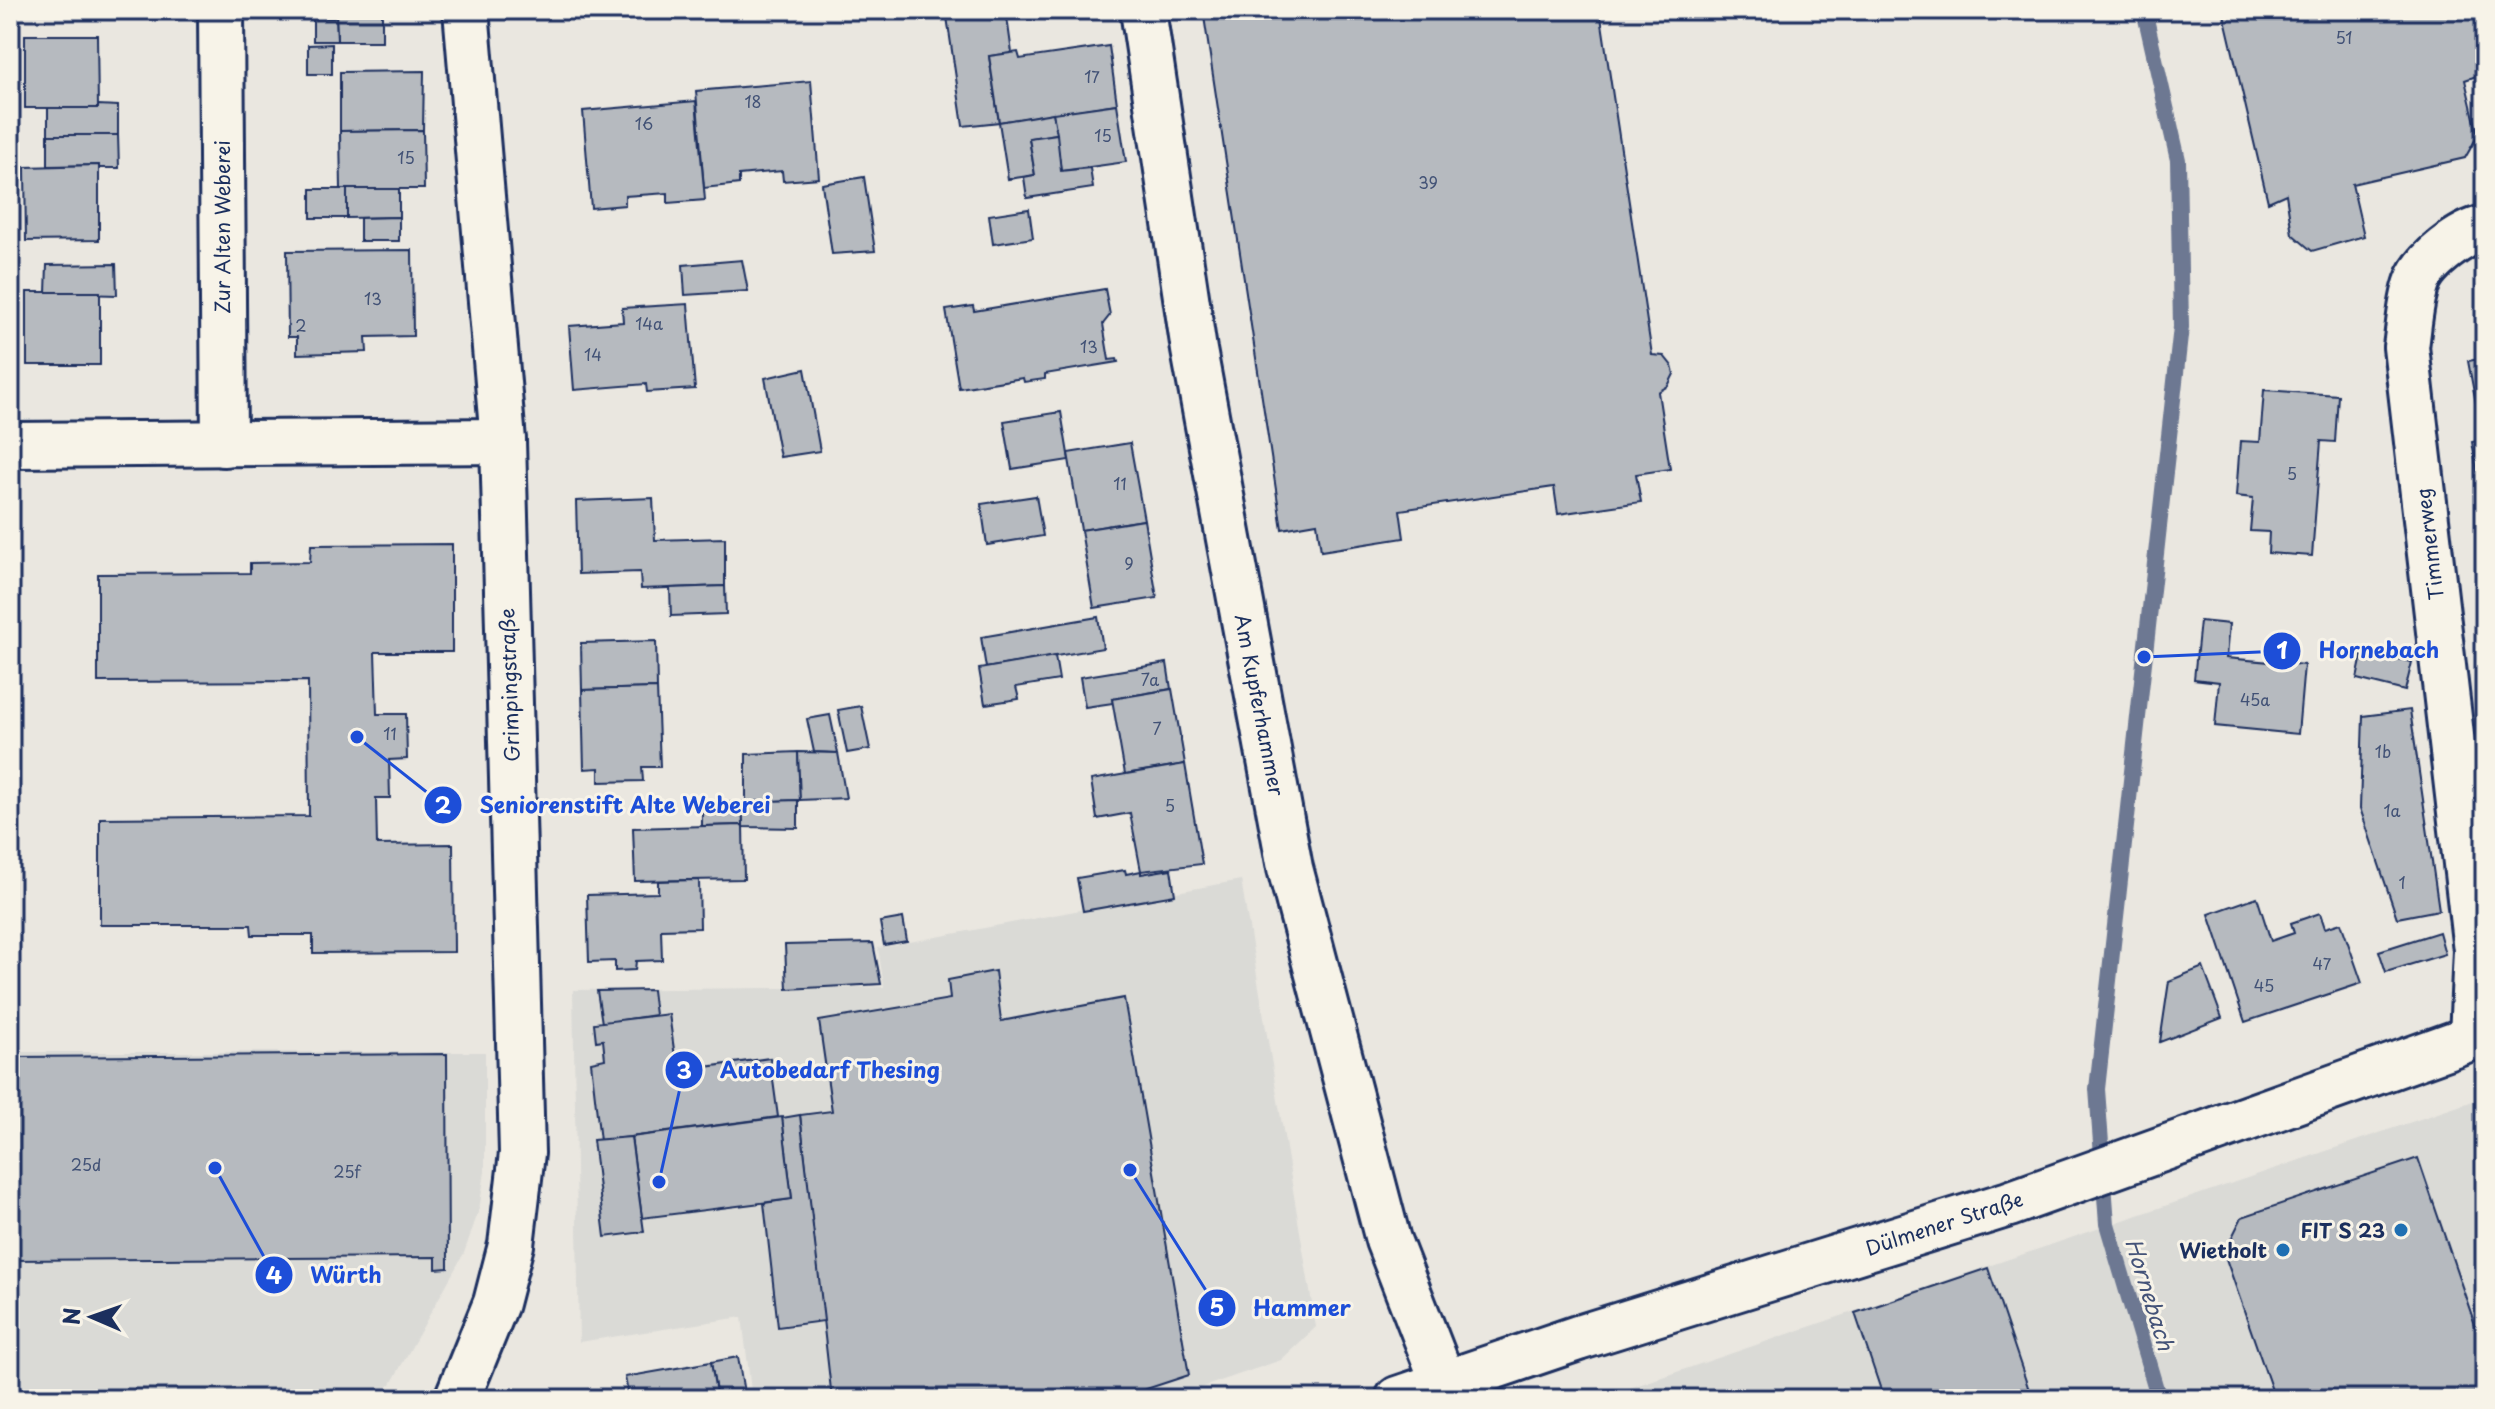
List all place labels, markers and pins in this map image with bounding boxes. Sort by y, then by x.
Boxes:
callout: Hornebach [2262,628,2455,674]
callout: Seniorenstift Alte Weberei [423,782,787,828]
callout: Autobedarf Thesing [664,1047,957,1093]
place label: FIT S 23 [2300,1215,2385,1245]
marker: FIT S 23 [2392,1221,2410,1239]
place label: Wietholt [2179,1235,2267,1265]
marker: Wietholt [2274,1241,2292,1259]
callout: Würth [254,1252,398,1298]
callout: Hammer [1197,1285,1367,1331]

